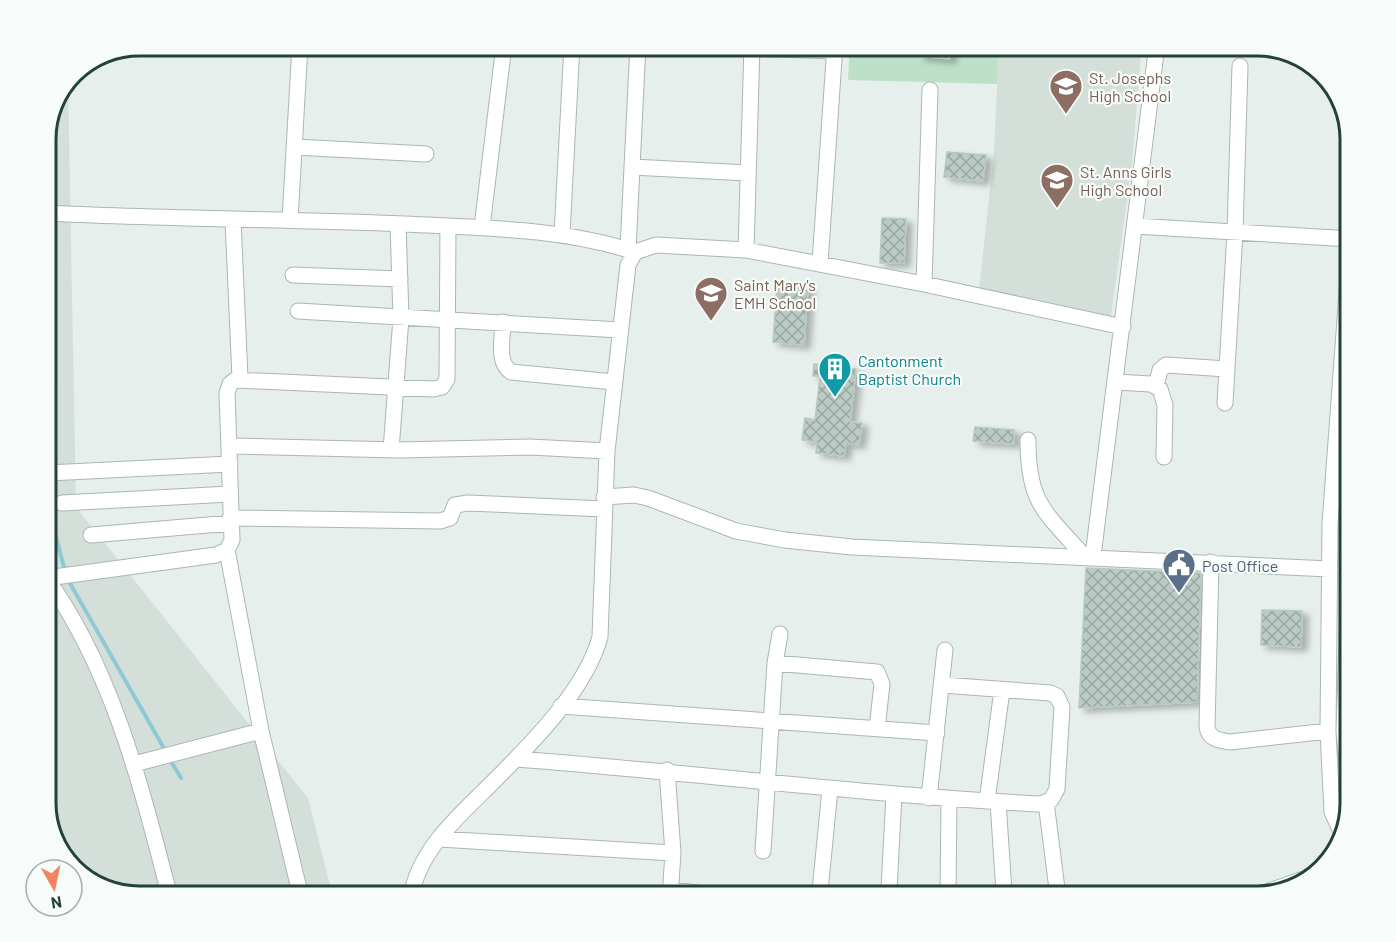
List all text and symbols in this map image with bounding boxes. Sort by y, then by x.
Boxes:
school or university icon: St. Josephs High School [1048,68,1084,115]
place label: St. Josephs High School [1089,68,1171,105]
school or university icon: St. Anns Girls High School [1039,162,1075,209]
place label: St. Anns Girls High School [1080,162,1172,199]
school or university icon: Saint Mary's EMH School [693,275,729,322]
place label: Saint Mary's EMH School [734,275,816,312]
building icon: Cantonment Baptist Church [817,351,853,398]
place label: Cantonment Baptist Church [858,351,961,388]
public building icon: Post Office [1161,547,1197,594]
place label: Post Office [1202,556,1278,575]
north arrow [24,858,84,918]
text: N [50,893,63,914]

